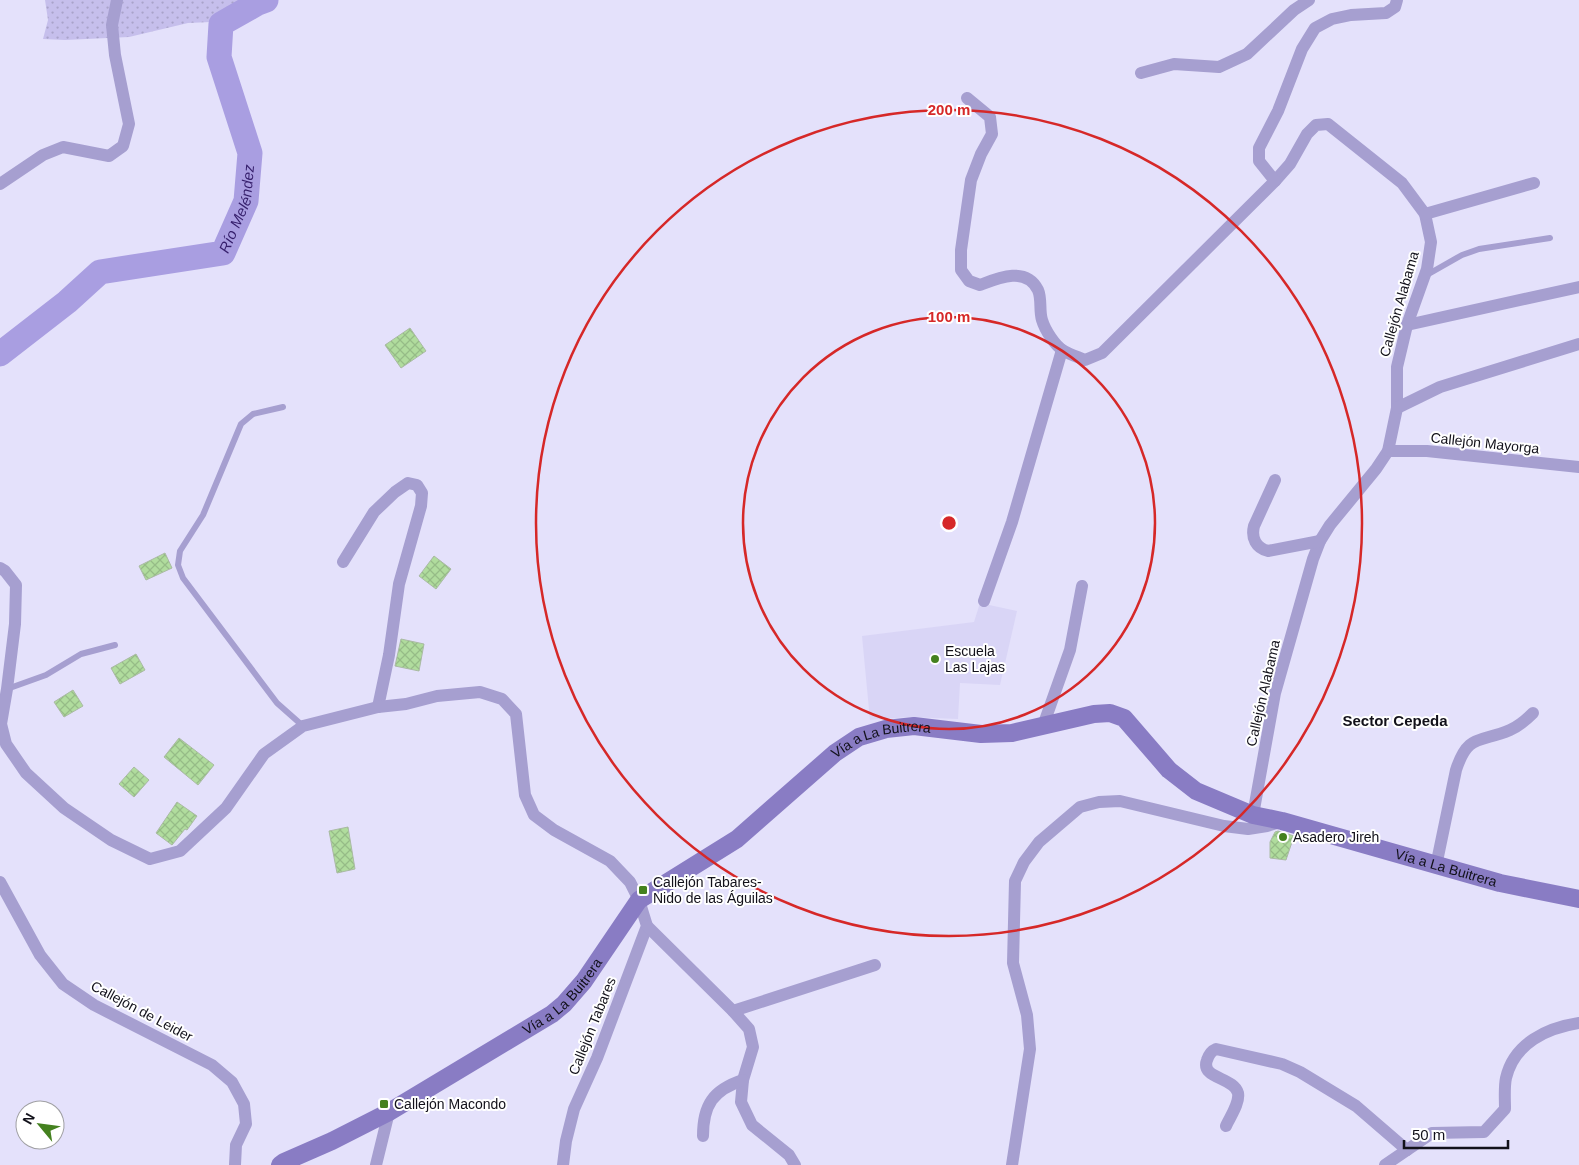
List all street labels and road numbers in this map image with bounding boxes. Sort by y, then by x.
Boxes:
street label: Callejón Alabama [1376,249,1422,359]
street label: Callejón Mayorga [1430,429,1540,457]
street label: Callejón Alabama [1243,638,1283,748]
street label: Vía a La Buitrera [828,718,932,761]
street label: Vía a La Buitrera [1393,846,1499,890]
street label: Vía a La Buitrera [519,955,605,1038]
street label: Callejón Tabares [565,975,619,1077]
street label: Callejón de Leider [88,977,196,1045]

